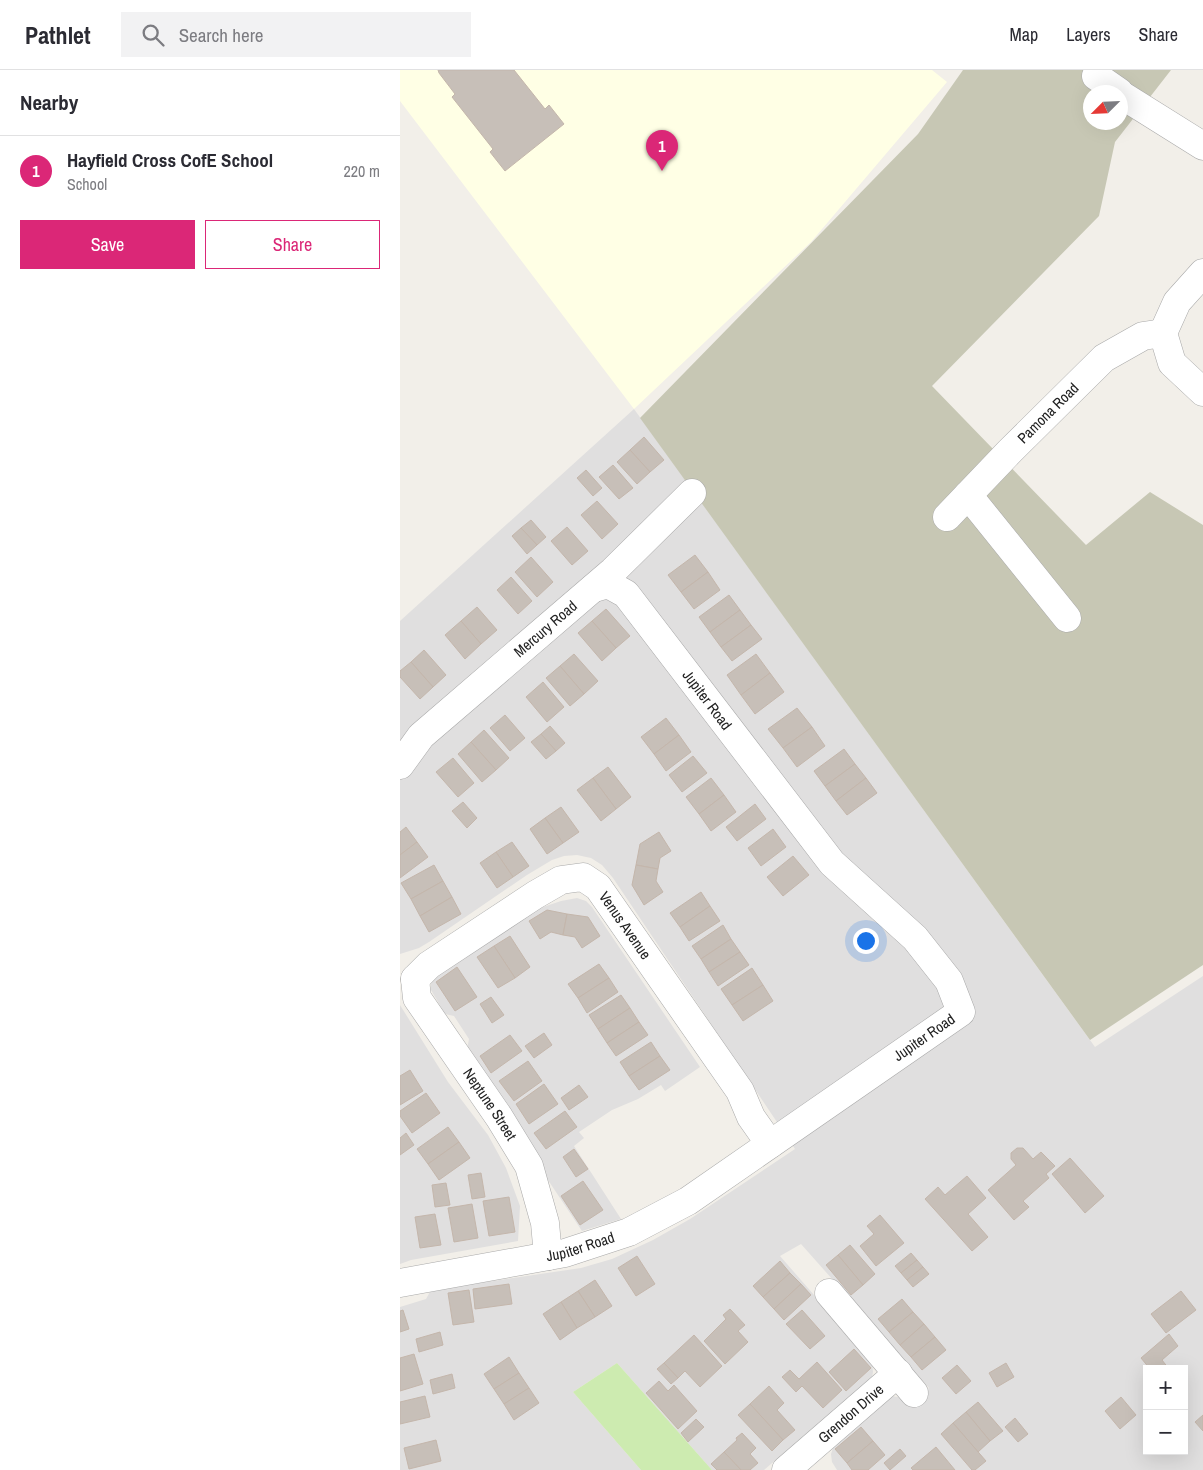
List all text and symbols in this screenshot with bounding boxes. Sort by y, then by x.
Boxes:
search box [121,12,471,57]
text: Pathlet [25,19,91,51]
icon: search [139,21,167,49]
text: Search here [179,22,264,48]
text: Map [1010,22,1038,47]
text: Layers [1066,22,1111,47]
text: Share [1139,22,1178,47]
north arrow [1083,85,1128,130]
text: Nearby [20,88,78,117]
pin: 1 [646,130,678,171]
text: Hayfield Cross CofE School [67,147,273,173]
text: 1 [32,160,40,182]
text: 220 m [344,160,380,182]
text: School [67,173,107,195]
button: Save [20,220,195,269]
button: Share [205,220,380,269]
street label: Pamona Road [1013,378,1083,448]
street label: Mercury Road [509,595,581,662]
street label: Jupiter Road [678,665,737,734]
street label: Venus Avenue [594,887,656,964]
your location [853,928,879,954]
street label: Jupiter Road [889,1008,959,1066]
street label: Neptune Street [458,1064,522,1145]
street label: Jupiter Road [544,1226,617,1266]
map controls [1143,1365,1188,1455]
button: + [1143,1365,1188,1410]
street label: Grendon Drive [813,1379,888,1448]
button: − [1143,1410,1188,1455]

